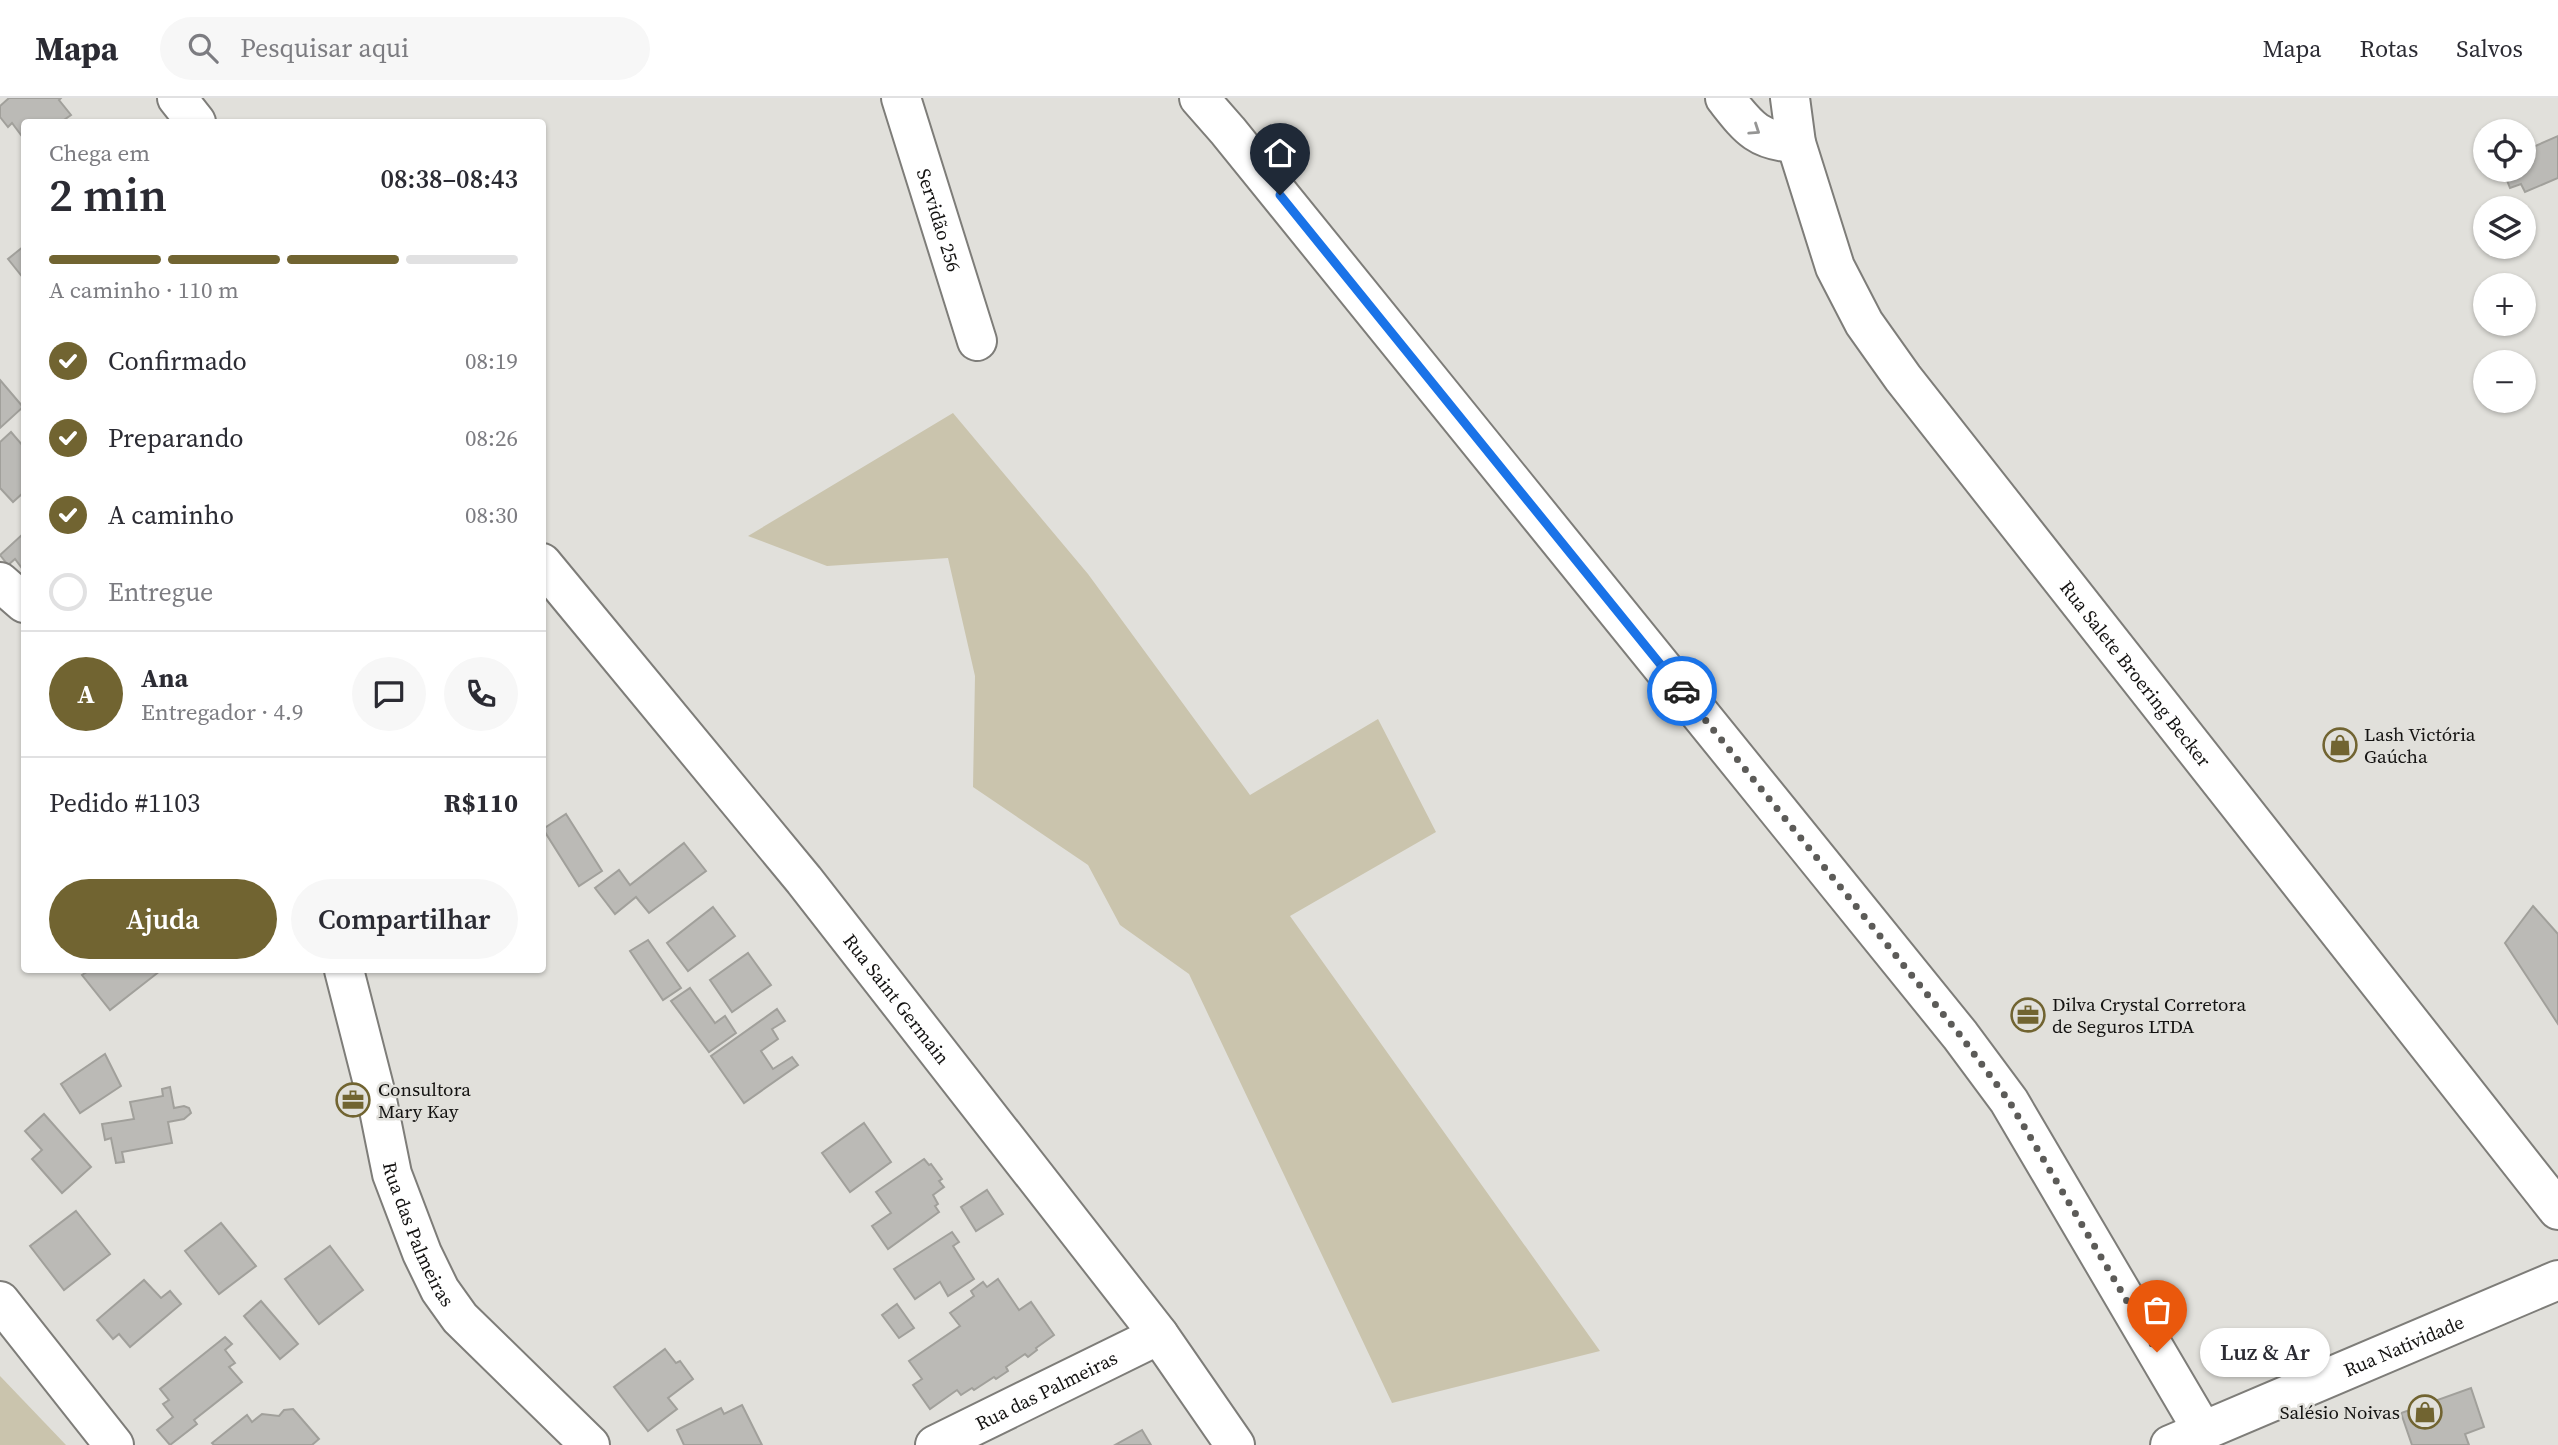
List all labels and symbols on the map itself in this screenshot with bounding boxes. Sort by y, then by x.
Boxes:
one-way arrow [1747,122,1760,135]
pin [1250,123,1310,195]
street label: Servidão 256 [911,165,968,275]
street label: Rua Salete Broering Becker [2054,575,2217,772]
courier [1647,656,1717,726]
place label: Lash Victória Gaúcha [2364,721,2476,769]
shop icon: Lash Victória Gaúcha [2321,726,2359,764]
street label: Rua Saint Germain [838,928,956,1070]
place label: Dilva Crystal Corretora de Seguros LTDA [2052,991,2246,1039]
office icon: Dilva Crystal Corretora de Seguros LTDA [2009,996,2047,1034]
place label: Consultora Mary Kay [378,1076,471,1124]
office icon: Consultora Mary Kay [334,1081,372,1119]
street label: Rua das Palmeiras [377,1159,461,1312]
pin [2127,1280,2187,1352]
street label: Rua Natividade [2340,1309,2468,1383]
callout: Luz & Ar [2199,1328,2328,1376]
street label: Rua das Palmeiras [971,1344,1122,1436]
shop icon: Salésio Noivas [2406,1393,2444,1431]
place label: Salésio Noivas [2280,1399,2400,1425]

